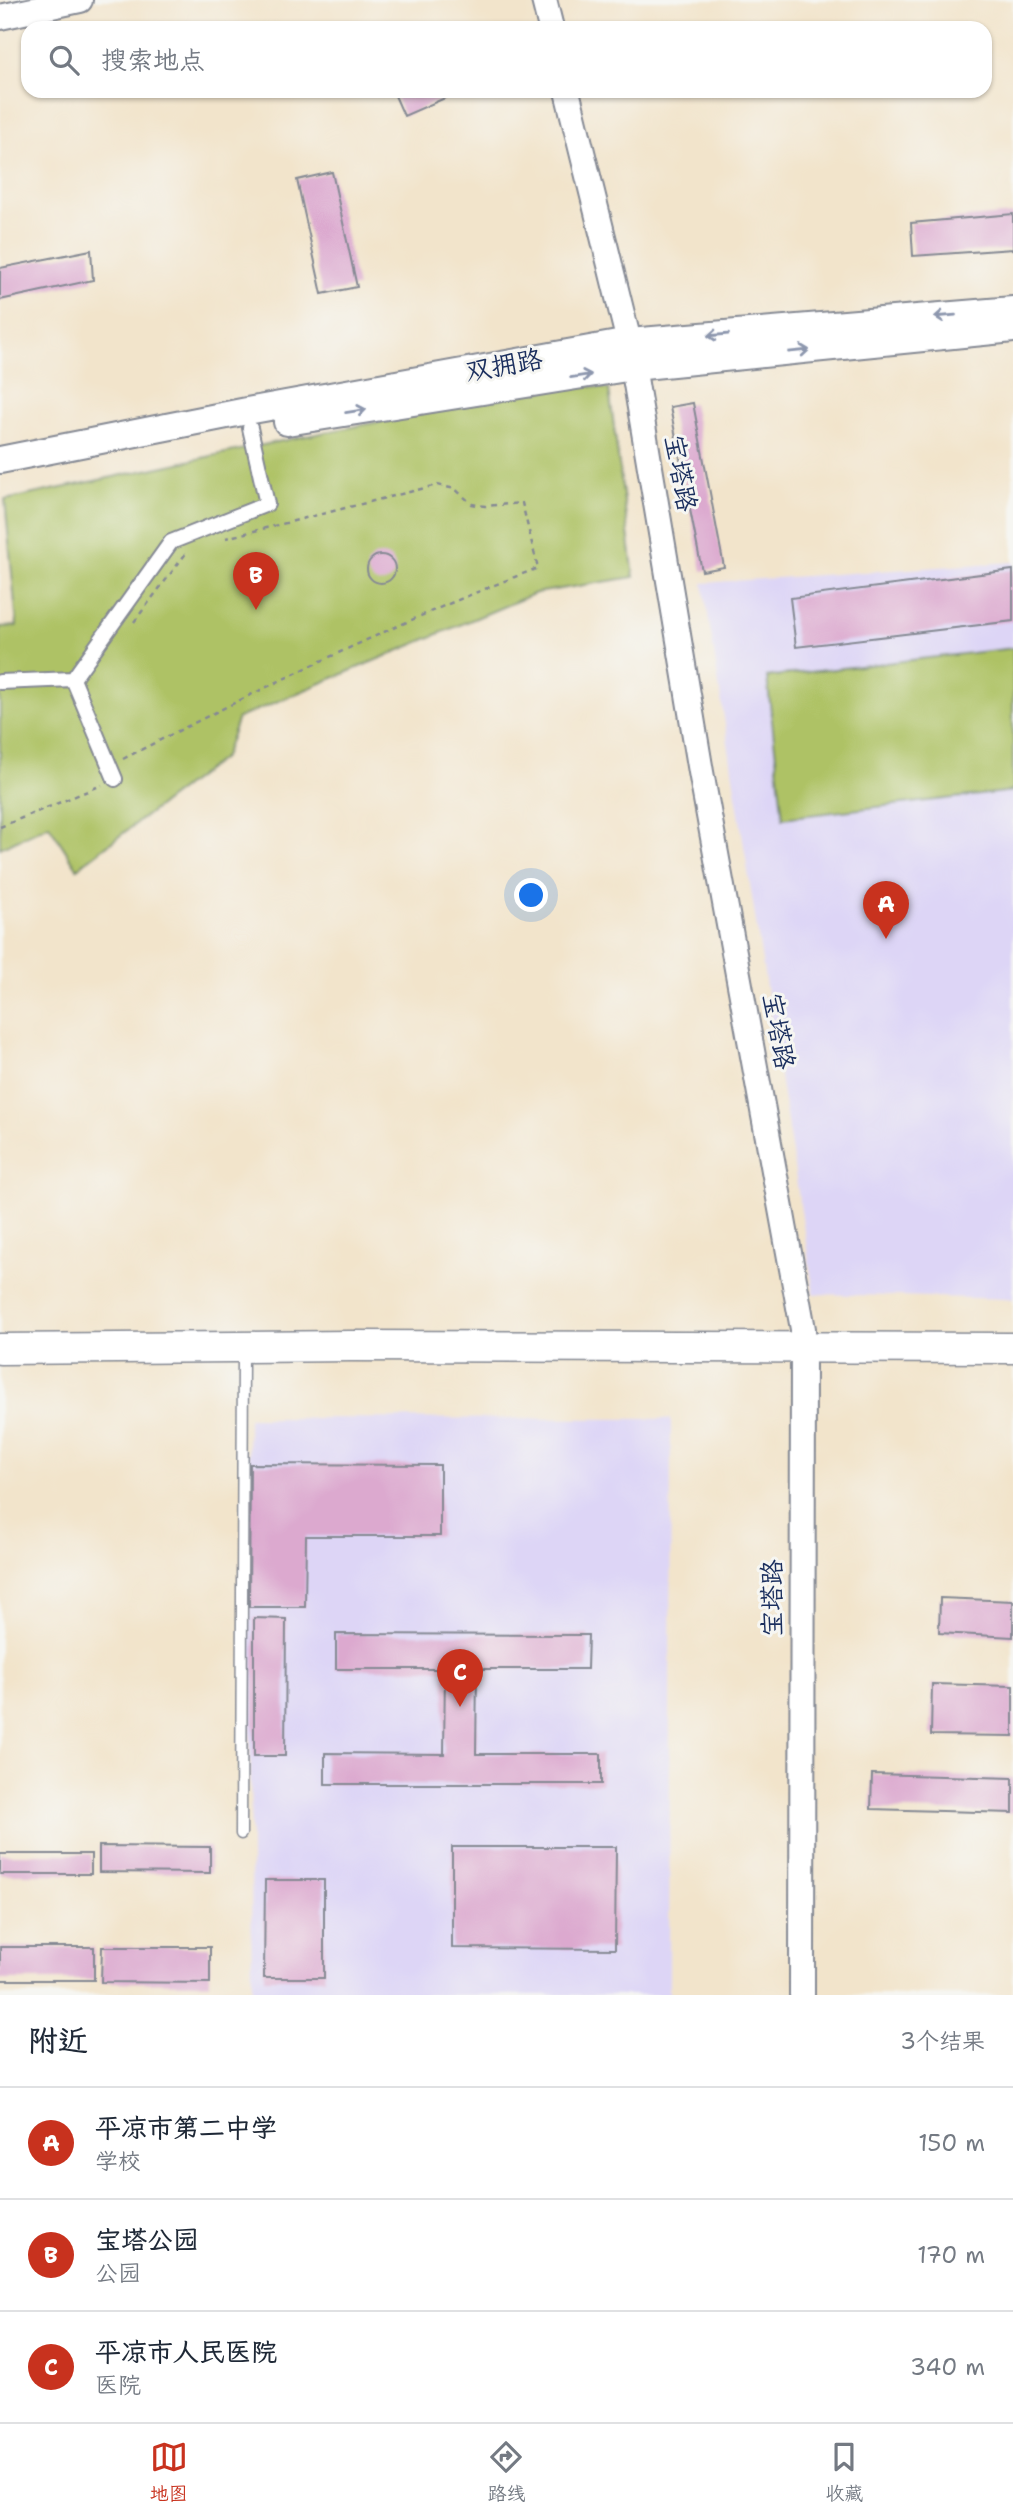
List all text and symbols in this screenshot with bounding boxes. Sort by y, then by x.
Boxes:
search box [21,21,992,98]
icon: search [45,41,83,79]
text: 搜索地点 [101,42,205,77]
one-way arrow [934,310,957,323]
one-way arrow [707,329,730,342]
street label: 双拥路 [462,340,545,389]
one-way arrow [787,344,809,357]
one-way arrow [569,369,592,382]
one-way arrow [344,404,367,417]
street label: 宝塔路 [657,431,706,514]
pin: B [233,552,279,610]
your location [514,878,548,912]
pin: A [863,881,909,939]
street label: 宝塔路 [755,989,804,1072]
street label: 宝塔路 [754,1559,789,1637]
pin: C [437,1649,483,1707]
text: 附近 [28,2020,88,2061]
text: 3个结果 [900,2026,985,2056]
text: 平凉市第二中学 [95,2110,277,2145]
text: A [42,2128,60,2158]
text: 150 m [918,2128,985,2158]
text: 学校 [95,2146,141,2176]
text: 宝塔公园 [95,2222,199,2257]
text: B [44,2240,58,2270]
text: 170 m [917,2240,985,2270]
text: 公园 [95,2258,141,2288]
text: 平凉市人民医院 [95,2334,277,2369]
text: C [44,2352,58,2382]
text: 340 m [910,2352,985,2382]
text: 医院 [95,2370,141,2400]
tab: 地图 [150,2438,188,2506]
tab: 路线 [487,2438,525,2506]
tab: 收藏 [825,2438,863,2506]

